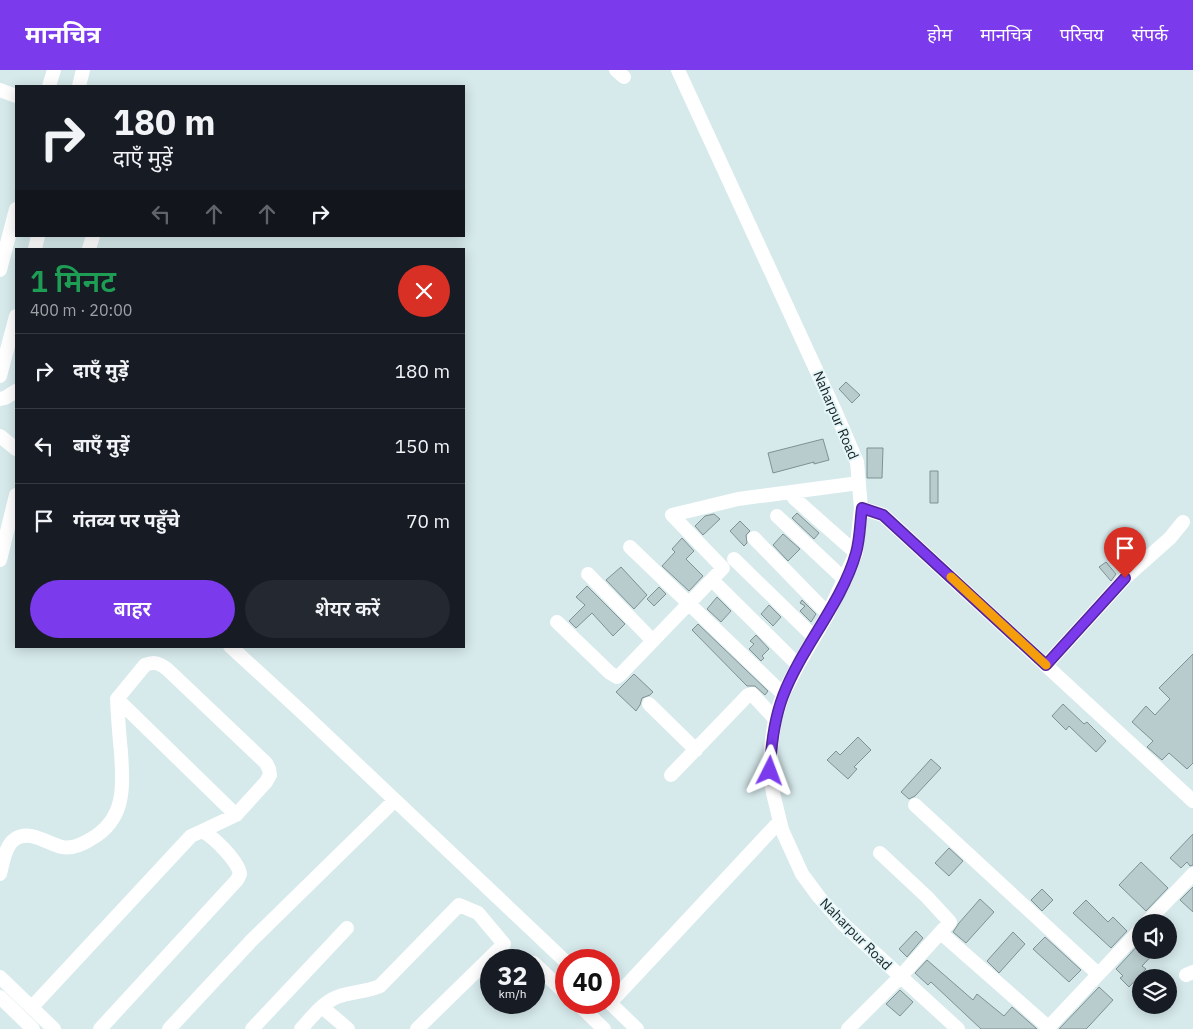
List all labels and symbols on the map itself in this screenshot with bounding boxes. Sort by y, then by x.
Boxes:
street label: Naharpur Road [809,368,863,462]
pin [1104,527,1146,578]
position arrow [743,744,795,796]
street label: Naharpur Road [816,894,896,974]
speed limit sign: 40 [555,949,620,1014]

